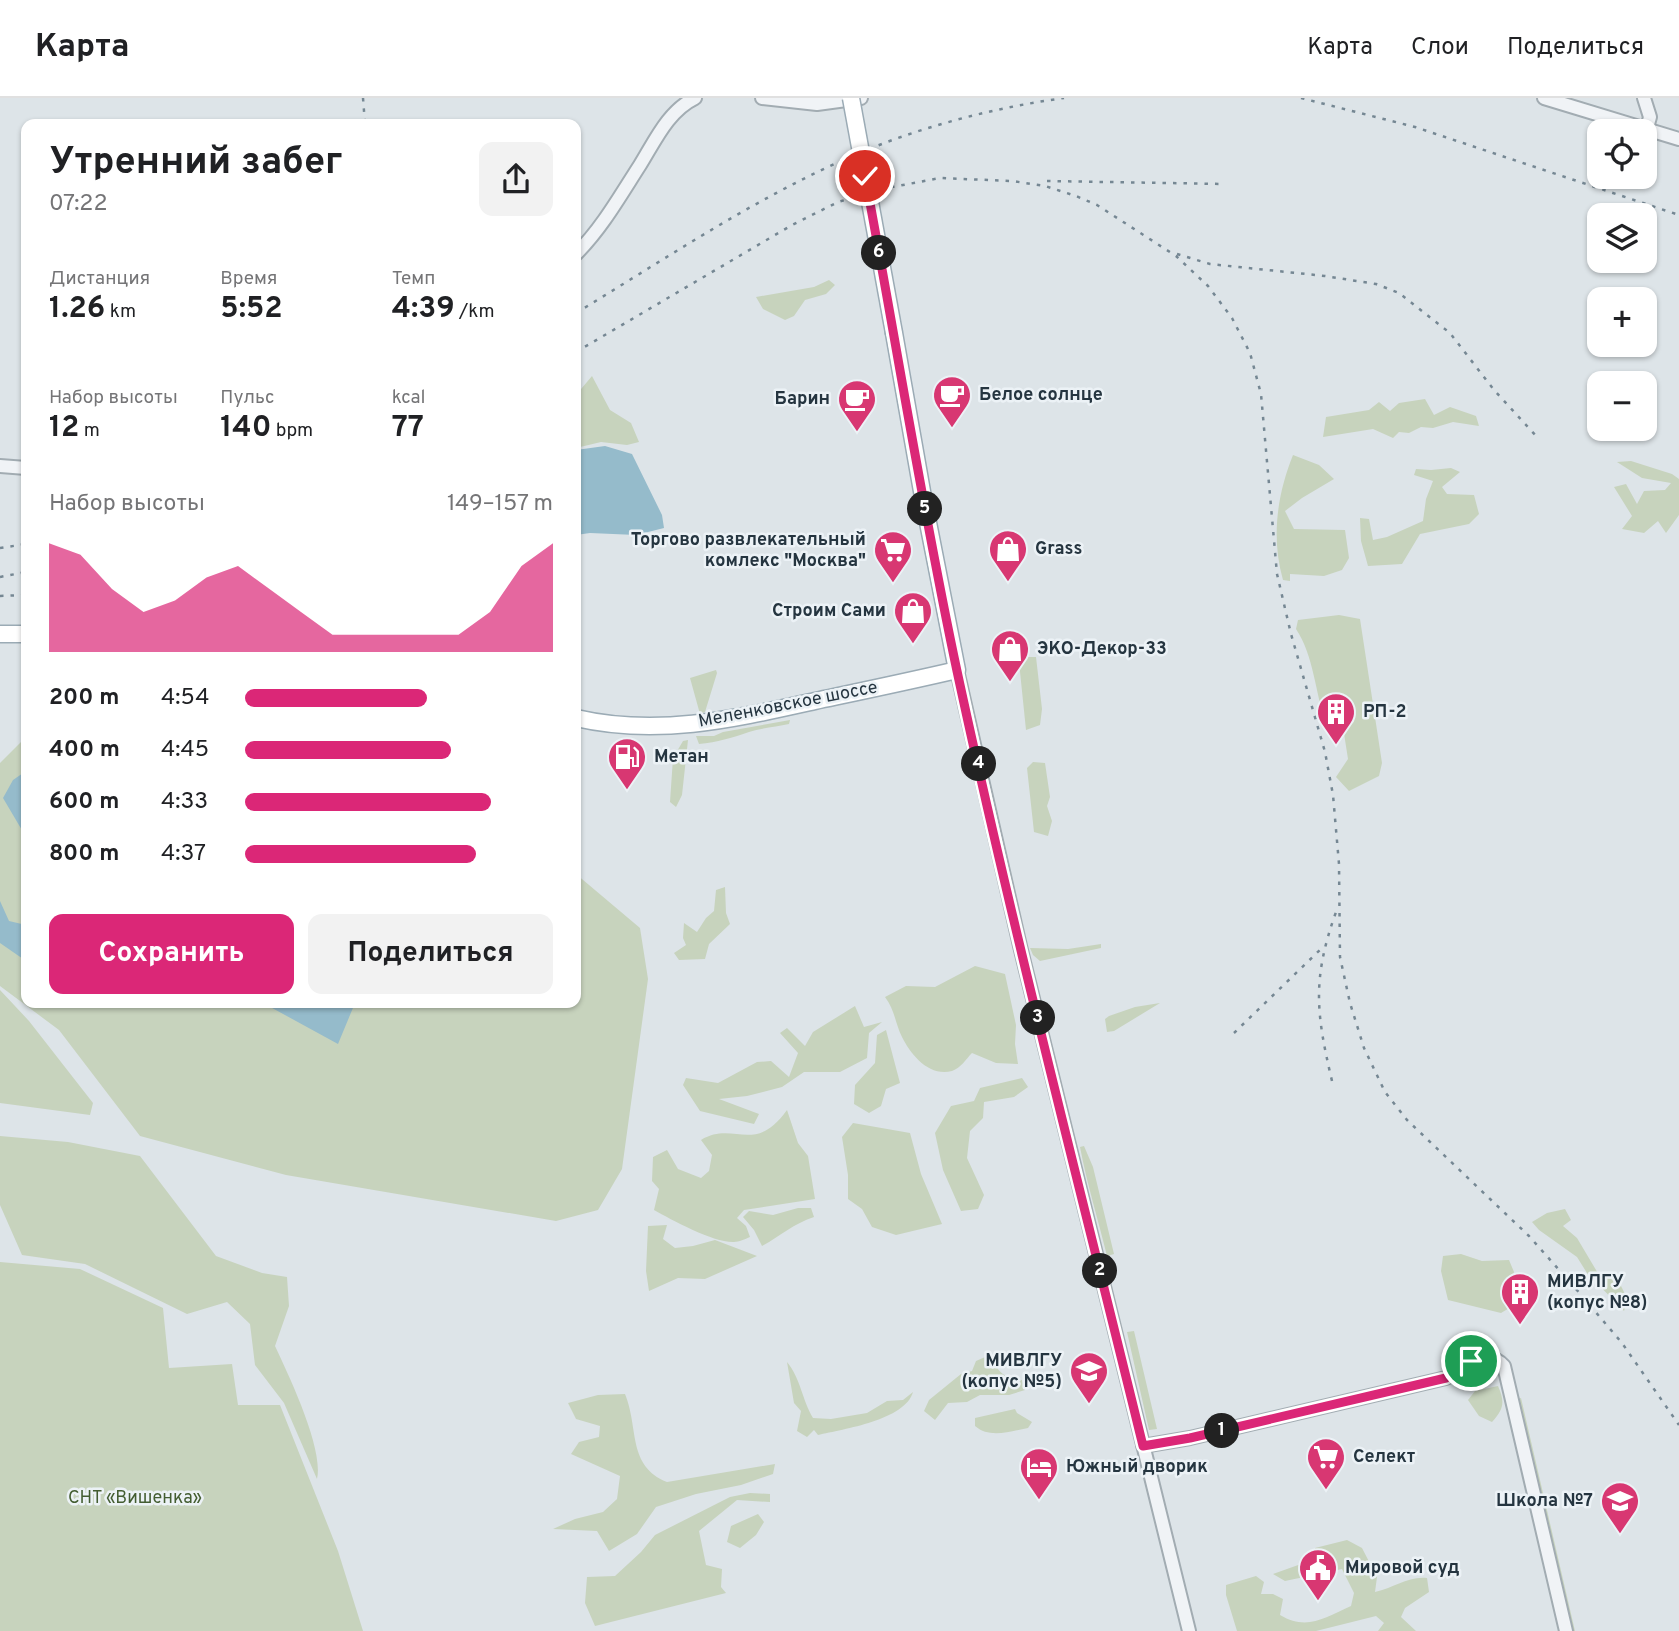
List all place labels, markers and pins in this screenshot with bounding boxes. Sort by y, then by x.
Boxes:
pin [835,146,895,206]
pin: 6 [862,236,896,270]
cafe icon: Белое солнце [931,374,973,429]
cafe icon: Барин [836,378,878,433]
place label: Белое солнце [979,384,1103,407]
place label: Барин [774,388,830,411]
pin: 5 [908,492,942,526]
shop icon: Grass [987,528,1029,583]
place label: Торгово развлекательный комлекс "Москва" [631,529,866,573]
supermarket icon: Торгово развлекательный комлекс "Москва" [872,529,914,584]
place label: Grass [1035,538,1082,561]
shop icon: Строим Сами [892,590,934,645]
place label: Строим Сами [772,600,886,623]
shop icon: ЭКО-Декор-33 [989,628,1031,683]
place label: ЭКО-Декор-33 [1037,638,1167,661]
building icon: РП-2 [1315,691,1357,746]
place label: РП-2 [1363,701,1407,724]
fuel station icon: Метан [606,736,648,791]
place label: Метан [654,746,709,769]
pin: 4 [962,746,996,782]
pin: 3 [1020,1000,1056,1035]
pin: 2 [1082,1254,1118,1288]
building icon: МИВЛГУ (копус №8) [1499,1271,1541,1326]
place label: МИВЛГУ (копус №8) [1547,1271,1648,1315]
pin [1441,1331,1501,1391]
place label: МИВЛГУ (копус №5) [961,1350,1062,1394]
school or university icon: МИВЛГУ (копус №5) [1068,1350,1110,1405]
pin: 1 [1204,1414,1240,1448]
supermarket icon: Селект [1305,1436,1347,1491]
hotel icon: Южный дворик [1018,1446,1060,1501]
place label: Селект [1353,1446,1416,1469]
place label: Южный дворик [1066,1456,1208,1479]
school or university icon: Школа №7 [1599,1480,1641,1535]
place label: Школа №7 [1496,1490,1593,1513]
public building icon: Мировой суд [1297,1547,1339,1602]
place label: Мировой суд [1345,1557,1459,1580]

